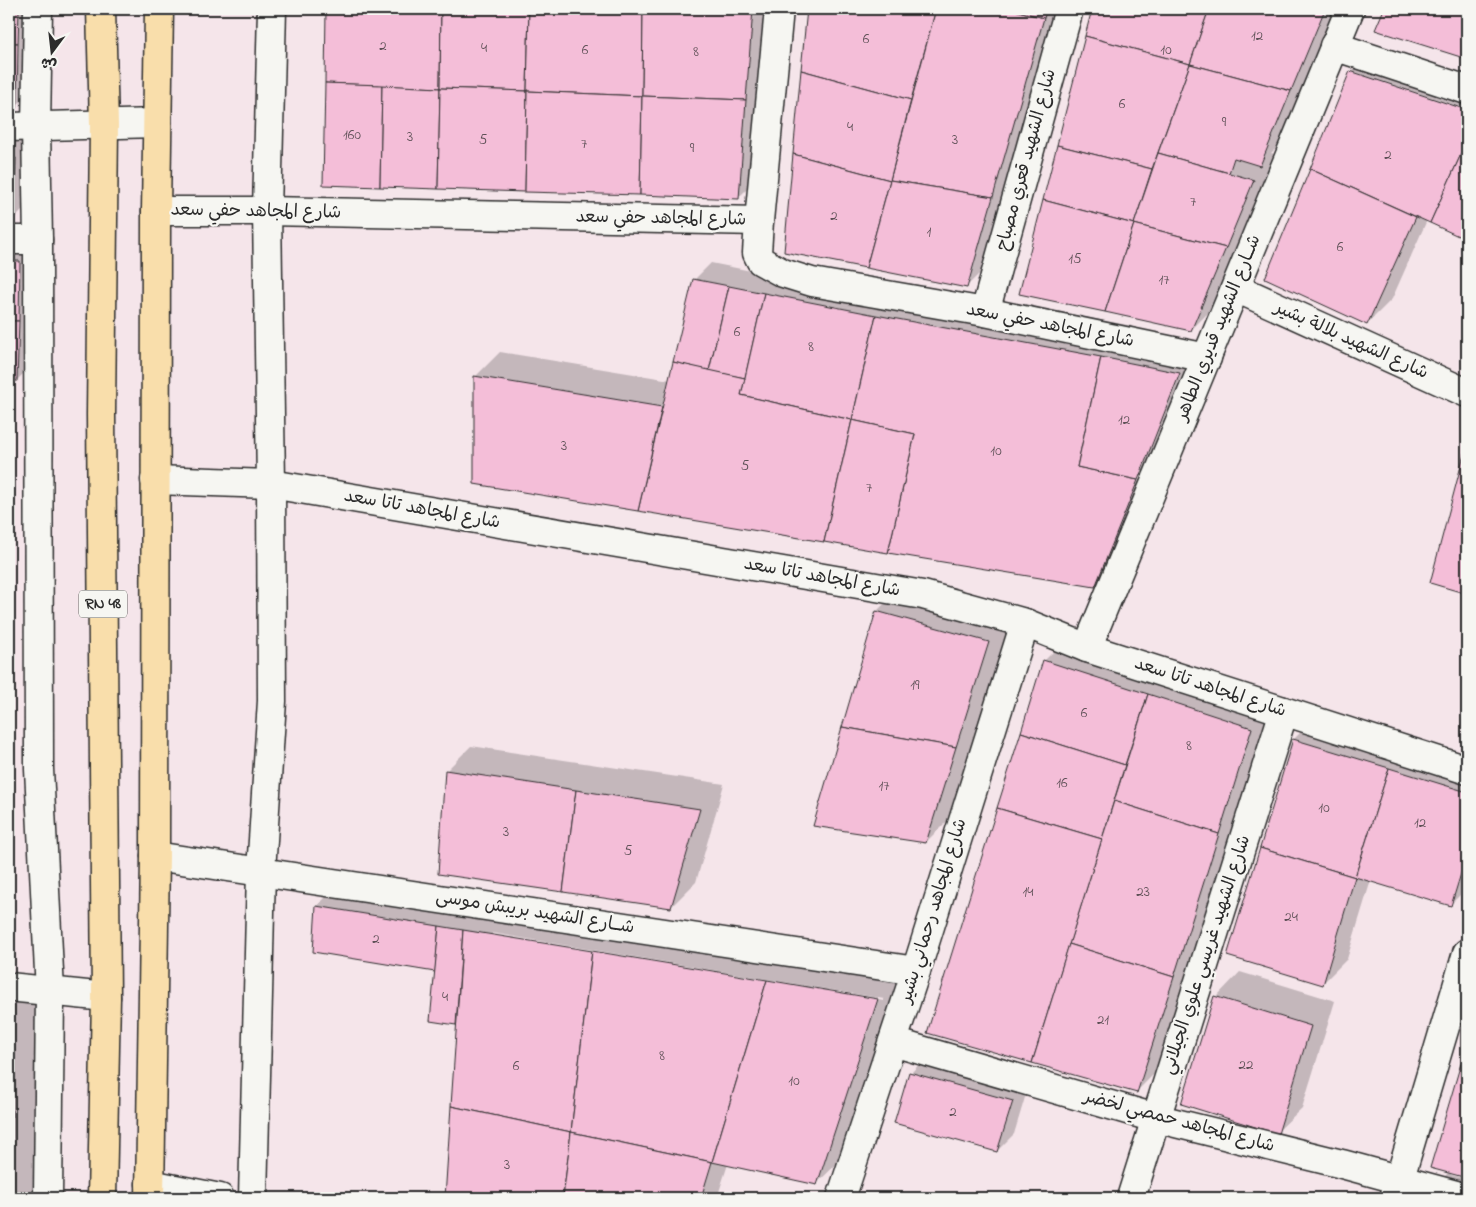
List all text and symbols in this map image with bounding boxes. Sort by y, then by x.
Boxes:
house number: 12 [1251,25,1264,47]
north arrow [28,28,78,78]
house number: 6 [863,28,870,50]
house number: 2 [379,35,387,57]
house number: 4 [481,37,487,59]
house number: 6 [582,39,589,61]
house number: 10 [1160,39,1172,61]
house number: 8 [693,41,699,63]
text: ش [39,51,59,75]
street label: شارع الشهيد قعري مصباح [990,66,1064,254]
house number: 6 [1119,93,1126,115]
house number: 9 [1222,111,1227,133]
house number: 4 [847,116,853,138]
house number: 160 [343,124,361,146]
house number: 3 [407,126,413,148]
house number: 5 [479,129,488,151]
house number: 3 [952,129,958,151]
house number: 7 [581,133,587,155]
house number: 9 [690,137,695,159]
house number: 2 [1384,144,1392,166]
house number: 7 [1190,191,1196,213]
street label: شارع المجاهد حفي سعد [170,198,342,227]
street label: شارع المجاهد حفي سعد [575,205,747,234]
house number: 2 [830,205,838,227]
house number: 1 [927,221,932,243]
street label: شــارع الشهيد قديري الطاهر [1169,231,1268,427]
house number: 6 [1337,236,1344,258]
house number: 15 [1068,248,1082,270]
house number: 17 [1159,269,1169,291]
street label: شارع الشهيد بلالة بشير [1268,295,1432,387]
street label: شارع المجاهد حفي سعد [964,297,1136,356]
house number: 6 [734,321,741,343]
house number: 8 [808,336,814,358]
house number: 12 [1118,409,1131,431]
house number: 3 [561,435,567,457]
house number: 10 [990,440,1002,462]
house number: 5 [741,455,750,477]
house number: 7 [866,477,872,499]
street label: شارع المجاهد تاتا سعد [342,483,502,537]
street label: شارع المجاهد تاتا سعد [742,551,902,605]
road number: RN 48 [79,590,127,618]
street label: شارع المجاهد تاتا سعد [1131,651,1289,725]
house number: 19 [910,674,920,696]
house number: 6 [1081,702,1088,724]
house number: 8 [1186,735,1192,757]
house number: 16 [1056,772,1068,794]
house number: 17 [879,775,889,797]
house number: 10 [1318,797,1330,819]
house number: 12 [1414,812,1427,834]
street label: شارع المجاهد رحماني بشير [893,815,975,1009]
house number: 3 [503,821,509,843]
street label: شارع الشهيد غريسي علوي الجيلاني [1156,832,1259,1078]
house number: 5 [624,840,633,862]
house number: 14 [1023,881,1033,903]
house number: 23 [1136,881,1150,903]
street label: شــارع الشهيد بريبش موسى [434,884,636,942]
house number: 24 [1284,906,1298,928]
house number: 2 [372,928,380,950]
house number: 4 [442,986,448,1008]
house number: 21 [1097,1009,1109,1031]
house number: 8 [659,1045,665,1067]
house number: 22 [1239,1054,1254,1076]
house number: 6 [513,1055,520,1077]
house number: 10 [788,1070,800,1092]
street label: شارع المجاهد حمصي لخضر [1078,1083,1277,1161]
house number: 2 [949,1101,957,1123]
house number: 3 [504,1154,510,1176]

